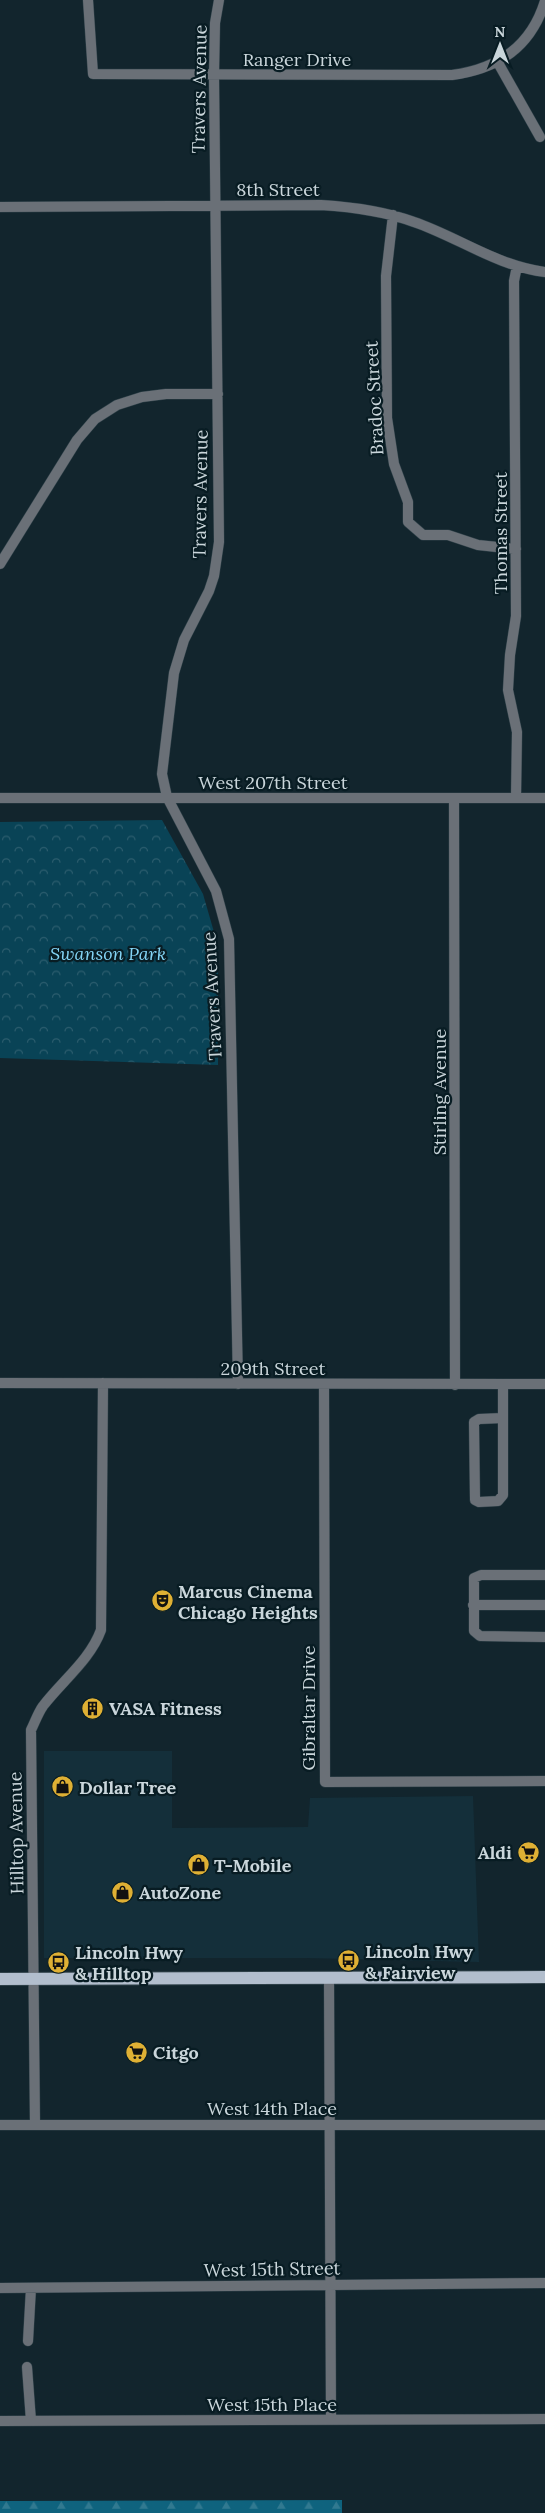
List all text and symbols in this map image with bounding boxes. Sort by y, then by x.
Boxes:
north arrow [475,20,525,70]
text: N [495,23,506,41]
street label: Travers Avenue [186,24,212,154]
street label: Ranger Drive [243,48,352,71]
street label: 8th Street [236,178,320,201]
street label: Bradoc Street [360,340,388,456]
street label: Travers Avenue [187,429,213,559]
street label: Thomas Street [489,472,512,594]
street label: West 207th Street [198,771,348,794]
street label: Travers Avenue [197,931,227,1061]
park label: Swanson Park [50,942,166,965]
street label: Stirling Avenue [428,1028,451,1155]
street label: 209th Street [221,1357,325,1380]
place label: Marcus Cinema Chicago Heights [178,1580,318,1624]
theatre icon: Marcus Cinema Chicago Heights [150,1589,174,1613]
street label: Gibraltar Drive [297,1645,320,1770]
building icon: VASA Fitness [81,1696,105,1720]
place label: VASA Fitness [109,1697,222,1720]
street label: Hilltop Avenue [3,1771,29,1895]
shop icon: Dollar Tree [51,1775,75,1799]
place label: Dollar Tree [79,1776,177,1799]
supermarket icon: Aldi [516,1840,540,1864]
place label: Aldi [478,1841,512,1864]
shop icon: T-Mobile [186,1853,210,1877]
place label: T-Mobile [214,1854,292,1877]
shop icon: AutoZone [111,1880,135,1904]
place label: AutoZone [139,1881,221,1904]
place label: Lincoln Hwy & Fairview [365,1940,473,1984]
place label: Lincoln Hwy & Hilltop [75,1941,183,1985]
bus stop icon: Lincoln Hwy & Fairview [337,1949,361,1973]
bus stop icon: Lincoln Hwy & Hilltop [47,1950,71,1974]
supermarket icon: Citgo [125,2040,149,2064]
place label: Citgo [153,2041,199,2064]
street label: West 14th Place [207,2097,337,2120]
street label: West 15th Street [203,2256,341,2282]
street label: West 15th Place [207,2393,337,2416]

